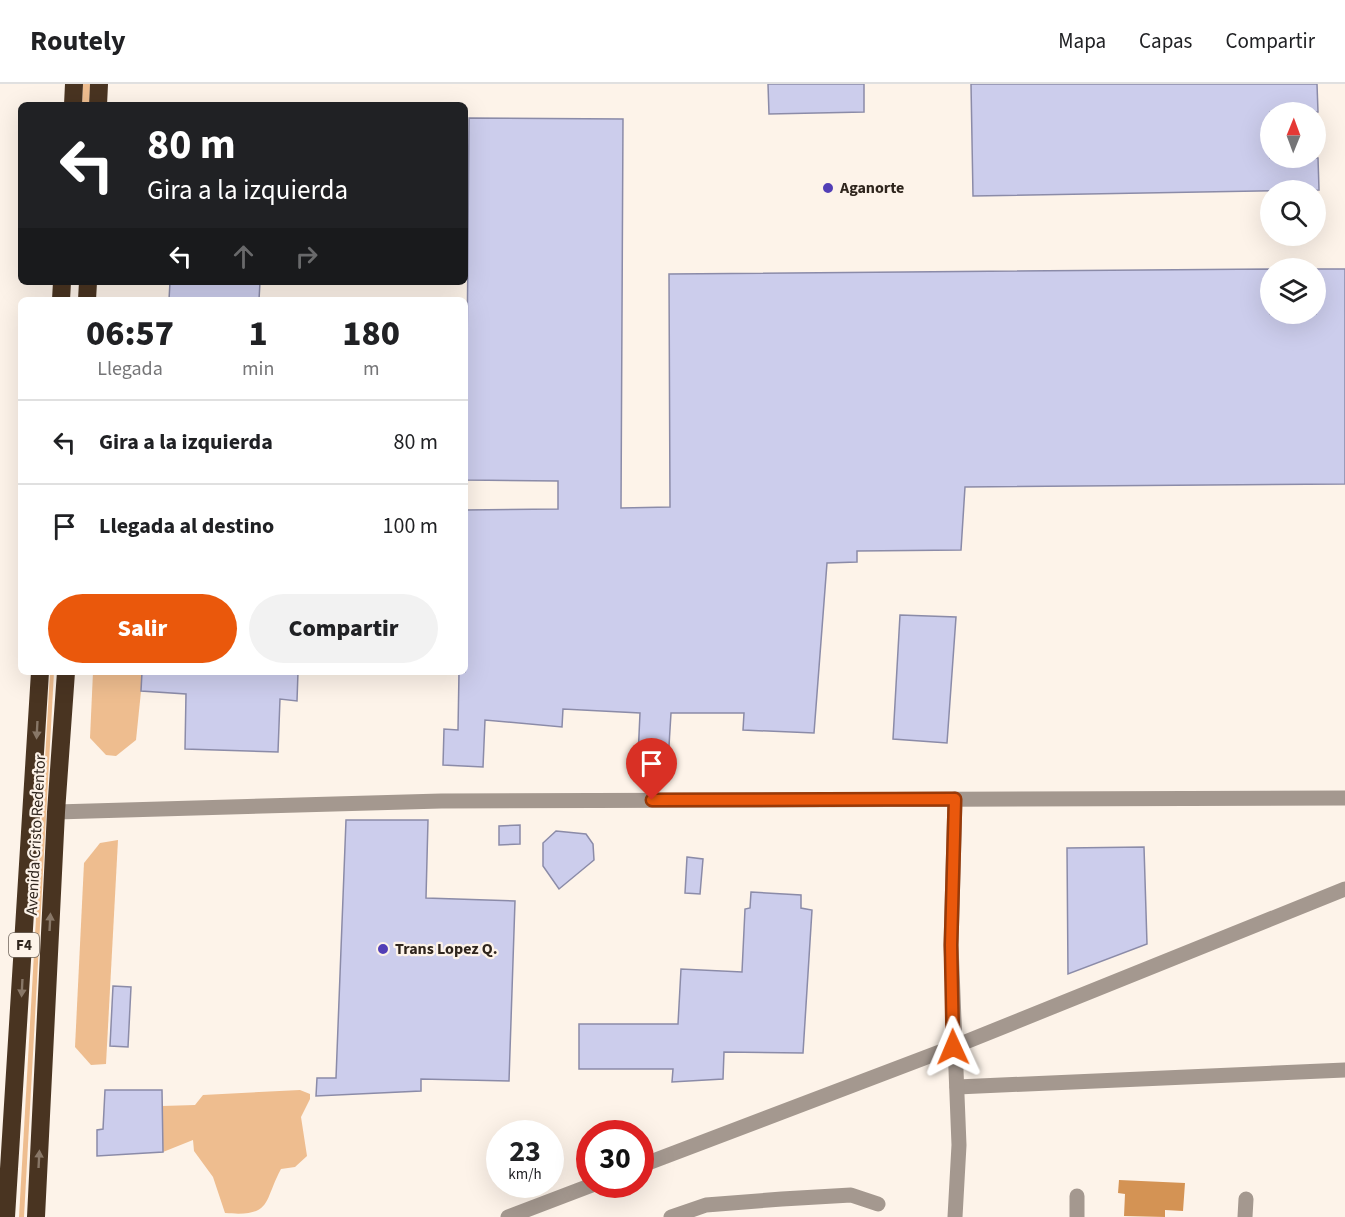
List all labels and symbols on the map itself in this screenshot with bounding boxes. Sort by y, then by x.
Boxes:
north arrow [1260,102,1326,168]
place label: Aganorte [839,177,904,199]
marker: Aganorte [821,181,835,195]
one-way arrow [32,721,41,740]
pin [626,738,677,800]
street label: Avenida Cristo Redentor [21,754,51,916]
one-way arrow [46,912,55,931]
road number: F4 [9,933,39,957]
place label: Trans Lopez Q. [395,938,498,960]
marker: Trans Lopez Q. [376,942,390,956]
one-way arrow [17,978,26,997]
position arrow [921,1015,985,1079]
speed limit sign: 30 [576,1120,654,1198]
one-way arrow [34,1149,43,1168]

